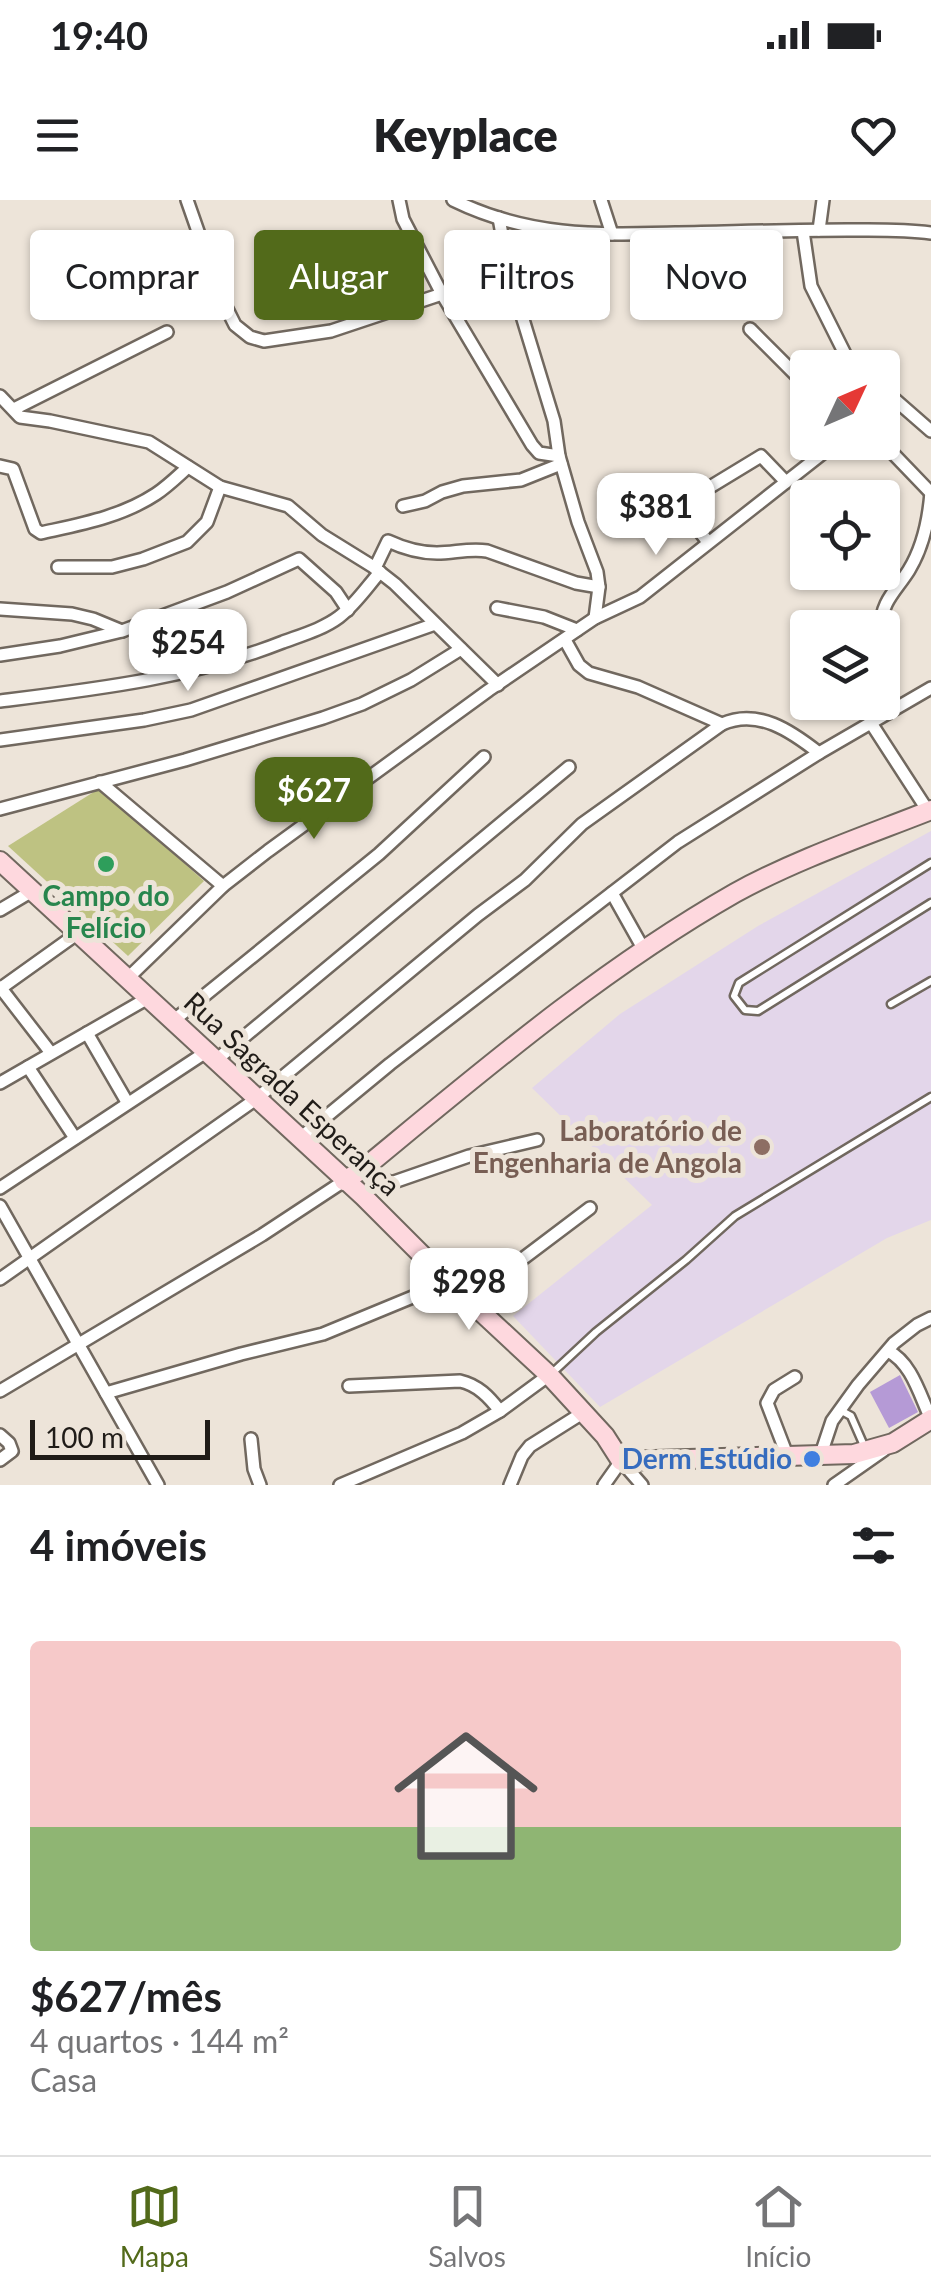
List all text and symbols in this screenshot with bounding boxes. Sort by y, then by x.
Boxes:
text: 19:40 [50,12,148,58]
icon: menu [30,108,85,163]
text: Keyplace [373,108,558,162]
icon: heart [846,108,901,163]
chip: Comprar [30,230,234,320]
chip: Alugar [254,230,424,320]
chip: Filtros [444,230,610,320]
chip: Novo [630,230,783,320]
north arrow [790,350,900,460]
map controls [790,350,900,720]
pin: $381 [597,473,715,558]
button: locate [790,480,900,590]
text: $381 [619,486,693,525]
pin: $254 [129,609,247,694]
button: layers [790,610,900,720]
text: $254 [151,622,225,661]
pin: $627 [255,757,373,842]
text: $627 [277,770,351,809]
marker: Campo do Felício [95,853,117,875]
place label: Campo do Felício [43,878,169,944]
street label: Rua Sagrada Esperança [178,984,408,1202]
place label: Laboratório de Engenharia de Angola [473,1113,742,1179]
marker: Laboratório de Engenharia de Angola [751,1136,773,1158]
pin: $298 [410,1248,528,1333]
text: $298 [432,1261,506,1300]
scale bar [30,1415,210,1460]
text: 100 m [45,1420,124,1454]
place label: Derm Estúdio [622,1441,792,1475]
marker: Derm Estúdio [801,1448,823,1470]
icon: filters [846,1518,901,1573]
text: 4 imóveis [30,1520,207,1570]
icon: home [376,1706,556,1886]
text: $627/mês [30,1971,222,2021]
text: 4 quartos · 144 m² [30,2021,289,2060]
text: Casa [30,2060,97,2099]
tab: Mapa [120,2179,189,2273]
tab: Salvos [428,2179,506,2273]
tab: Início [745,2179,811,2273]

